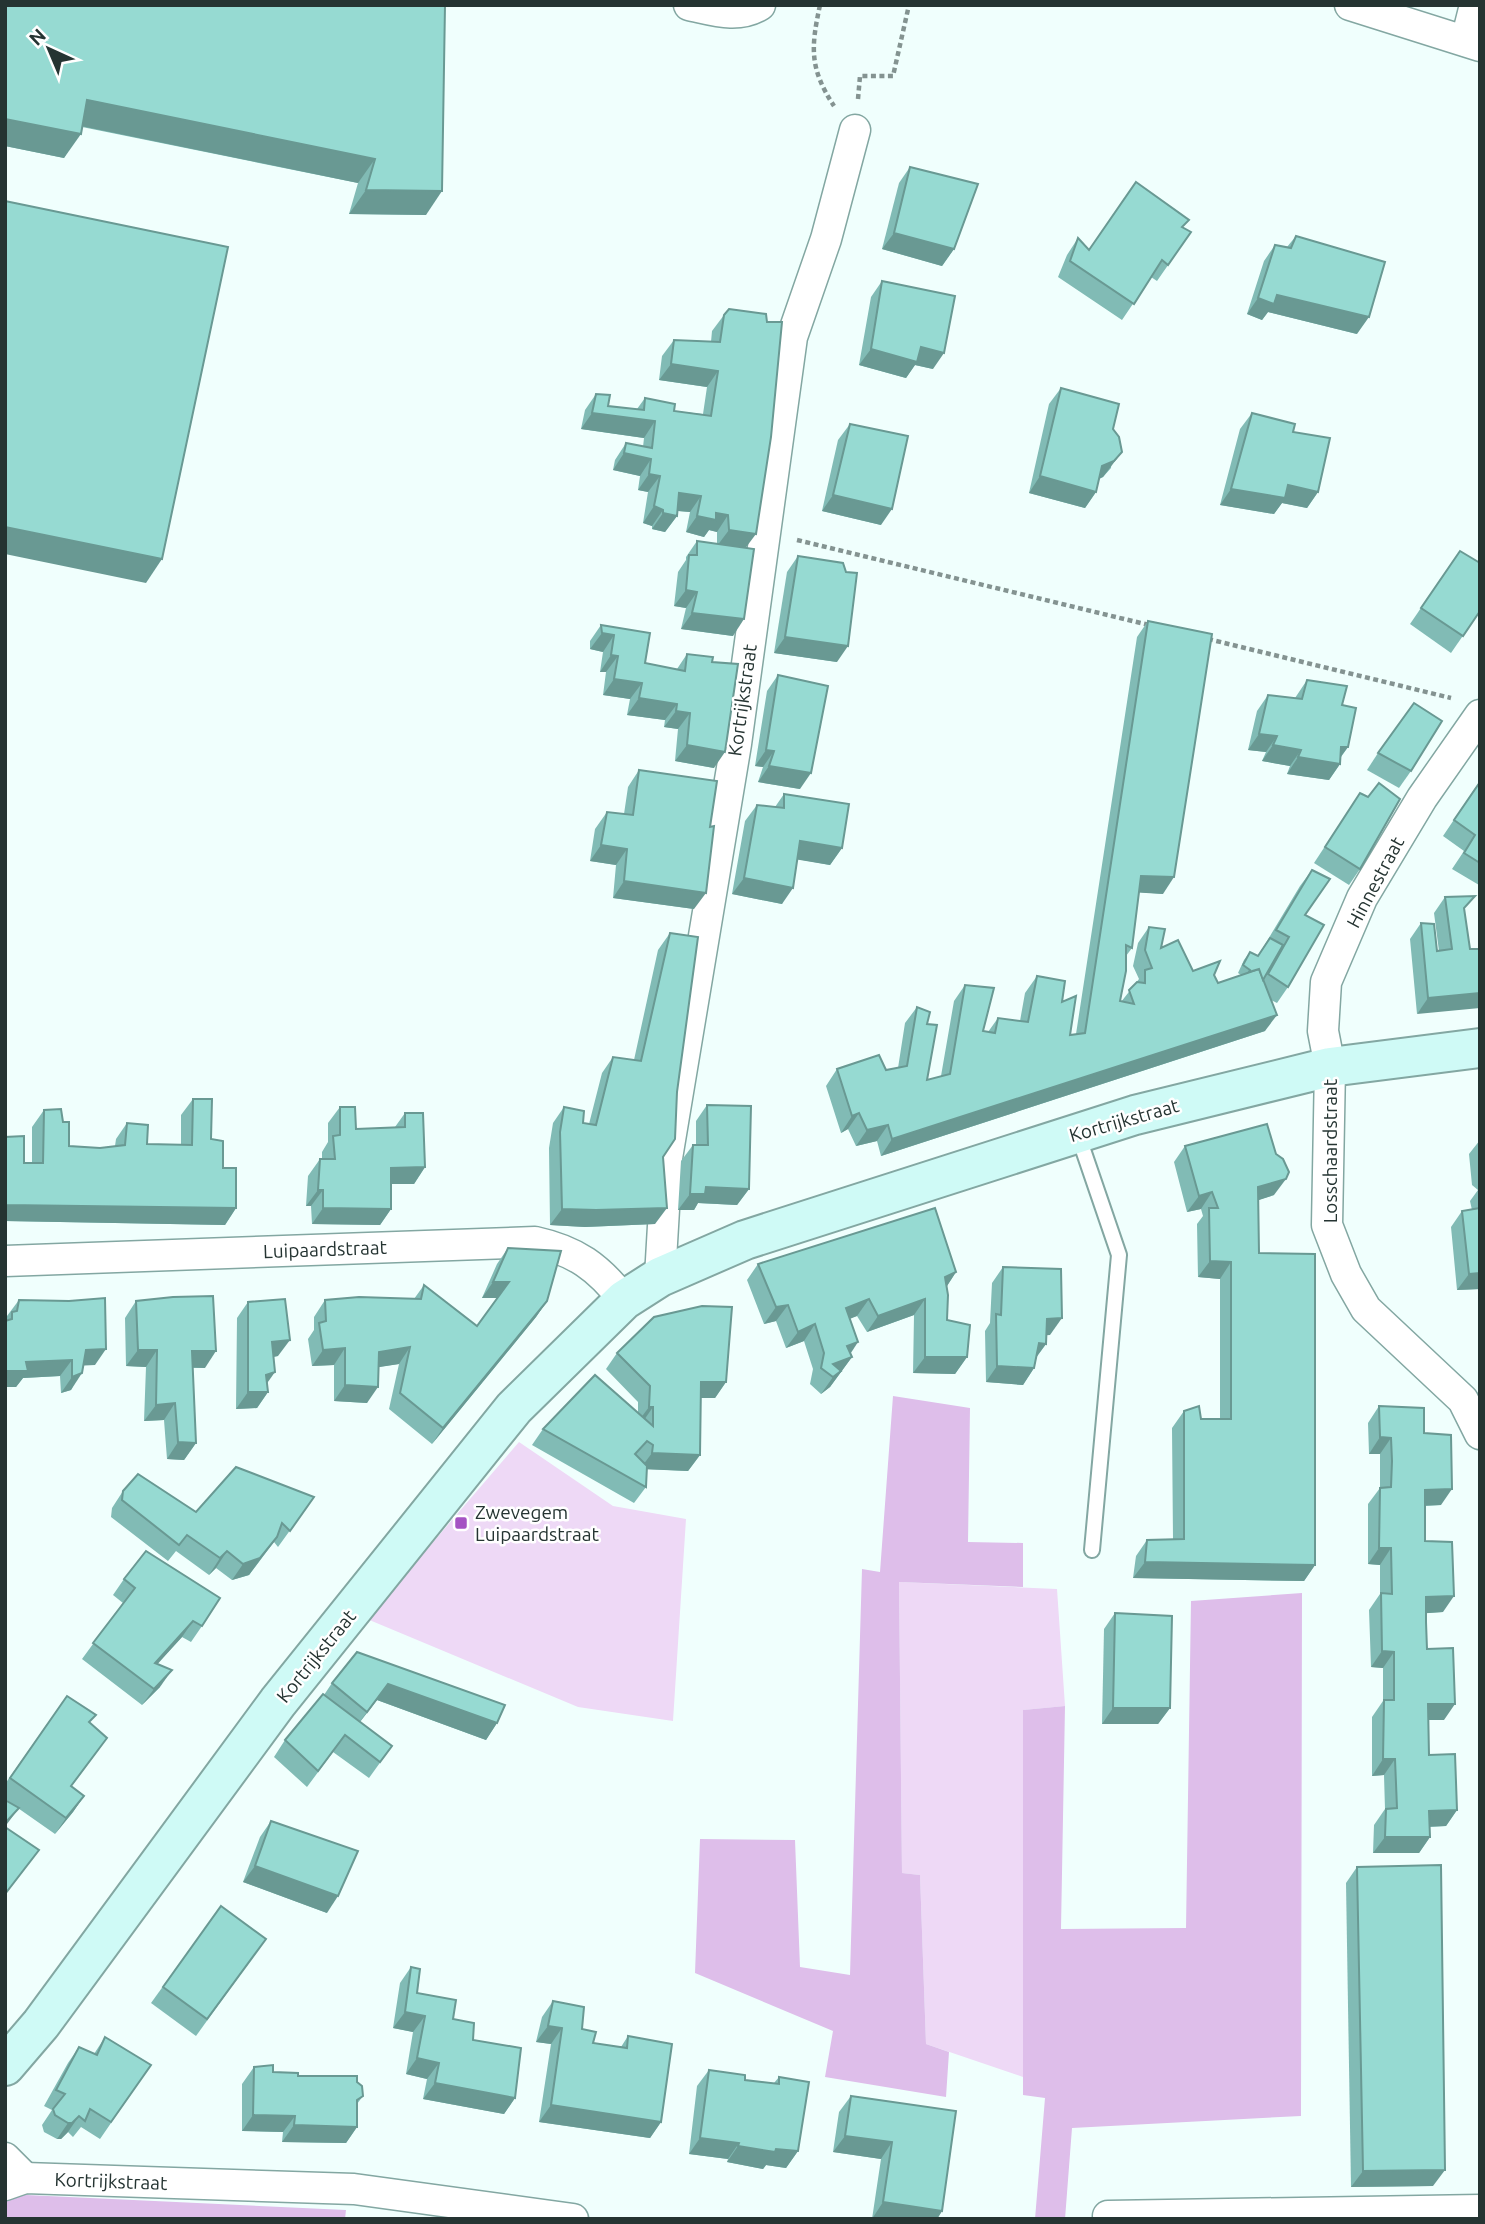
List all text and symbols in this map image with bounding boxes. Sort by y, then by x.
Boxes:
north arrow [14,14,84,84]
text: N [24,24,50,50]
street label: Kortrijkstraat [723,642,761,758]
street label: Hinnestraat [1342,832,1408,931]
street label: Losschaardstraat [1319,1078,1341,1223]
street label: Kortrijkstraat [1067,1094,1182,1146]
street label: Luipaardstraat [263,1236,388,1262]
place label: Zwevegem Luipaardstraat [475,1501,600,1545]
marker: Zwevegem Luipaardstraat [453,1515,469,1531]
street label: Kortrijkstraat [272,1605,360,1707]
street label: Kortrijkstraat [54,2168,168,2194]

